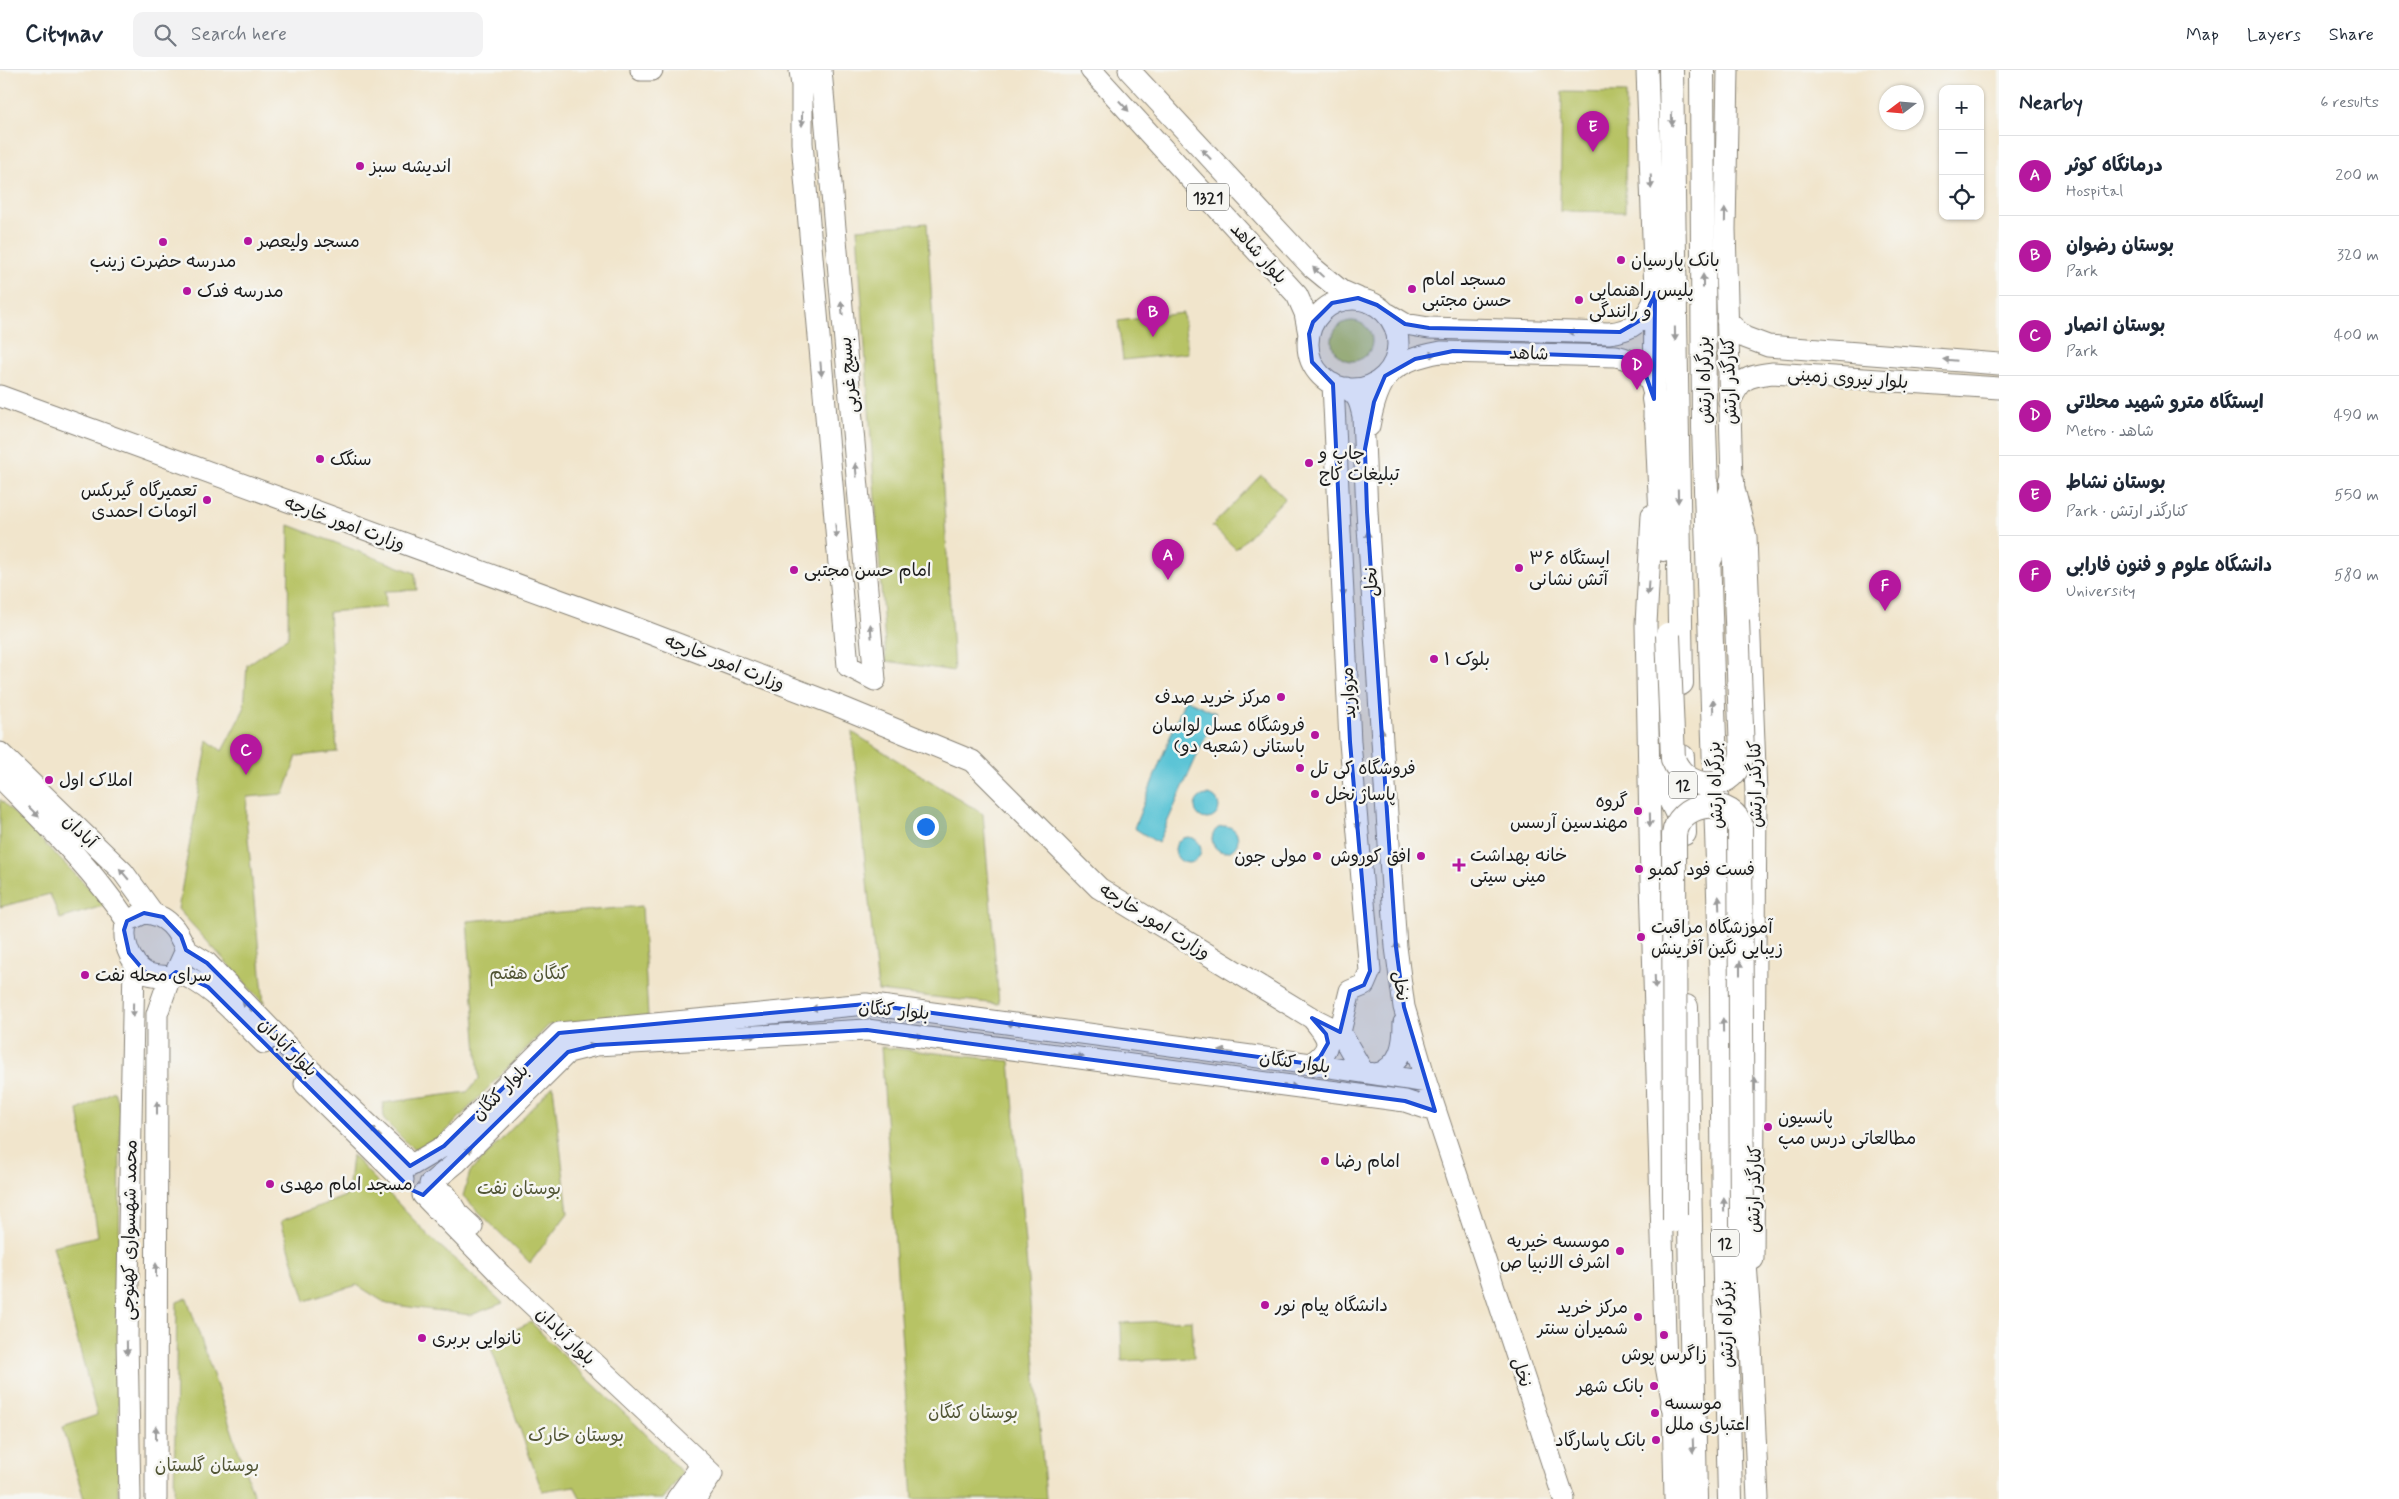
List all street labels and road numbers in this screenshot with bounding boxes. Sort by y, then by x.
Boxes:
road number: 1321 [1187,184,1229,210]
street label: بلوار شاهد [1224,218,1292,289]
street label: بسیج غربی [834,336,864,414]
street label: بزرگراه ارتش [1692,336,1718,424]
street label: کنارگذر ارتش [1716,336,1744,425]
street label: شاهد [1509,341,1549,367]
street label: بلوار نیروی زمینی [1787,363,1909,395]
street label: وزارت امور خارجه [281,491,408,557]
street label: نخل [1359,566,1385,598]
street label: وزارت امور خارجه [661,629,788,697]
street label: مروارید [1336,666,1362,720]
street label: کنارگذر ارتش [1743,740,1769,828]
street label: بزرگراه ارتش [1702,741,1730,829]
road number: 12 [1669,772,1697,798]
street label: آبادان [57,809,103,855]
street label: وزارت امور خارجه [1095,878,1214,966]
street label: نخل [1386,970,1414,1003]
street label: بلوار کنگان [857,996,930,1026]
street label: بلوار آبادان [252,1013,322,1083]
street label: بلوار کنگان [1258,1046,1332,1080]
street label: بلوار کنگان [467,1059,534,1126]
street label: محمد شهسواری کهنوجی [116,1139,144,1321]
street label: کنارگذر ارتش [1742,1145,1768,1233]
road number: 12 [1711,1230,1739,1256]
street label: بزرگراه ارتش [1714,1280,1740,1368]
street label: بلوار آبادان [530,1302,600,1371]
street label: نخل [1505,1354,1537,1390]

